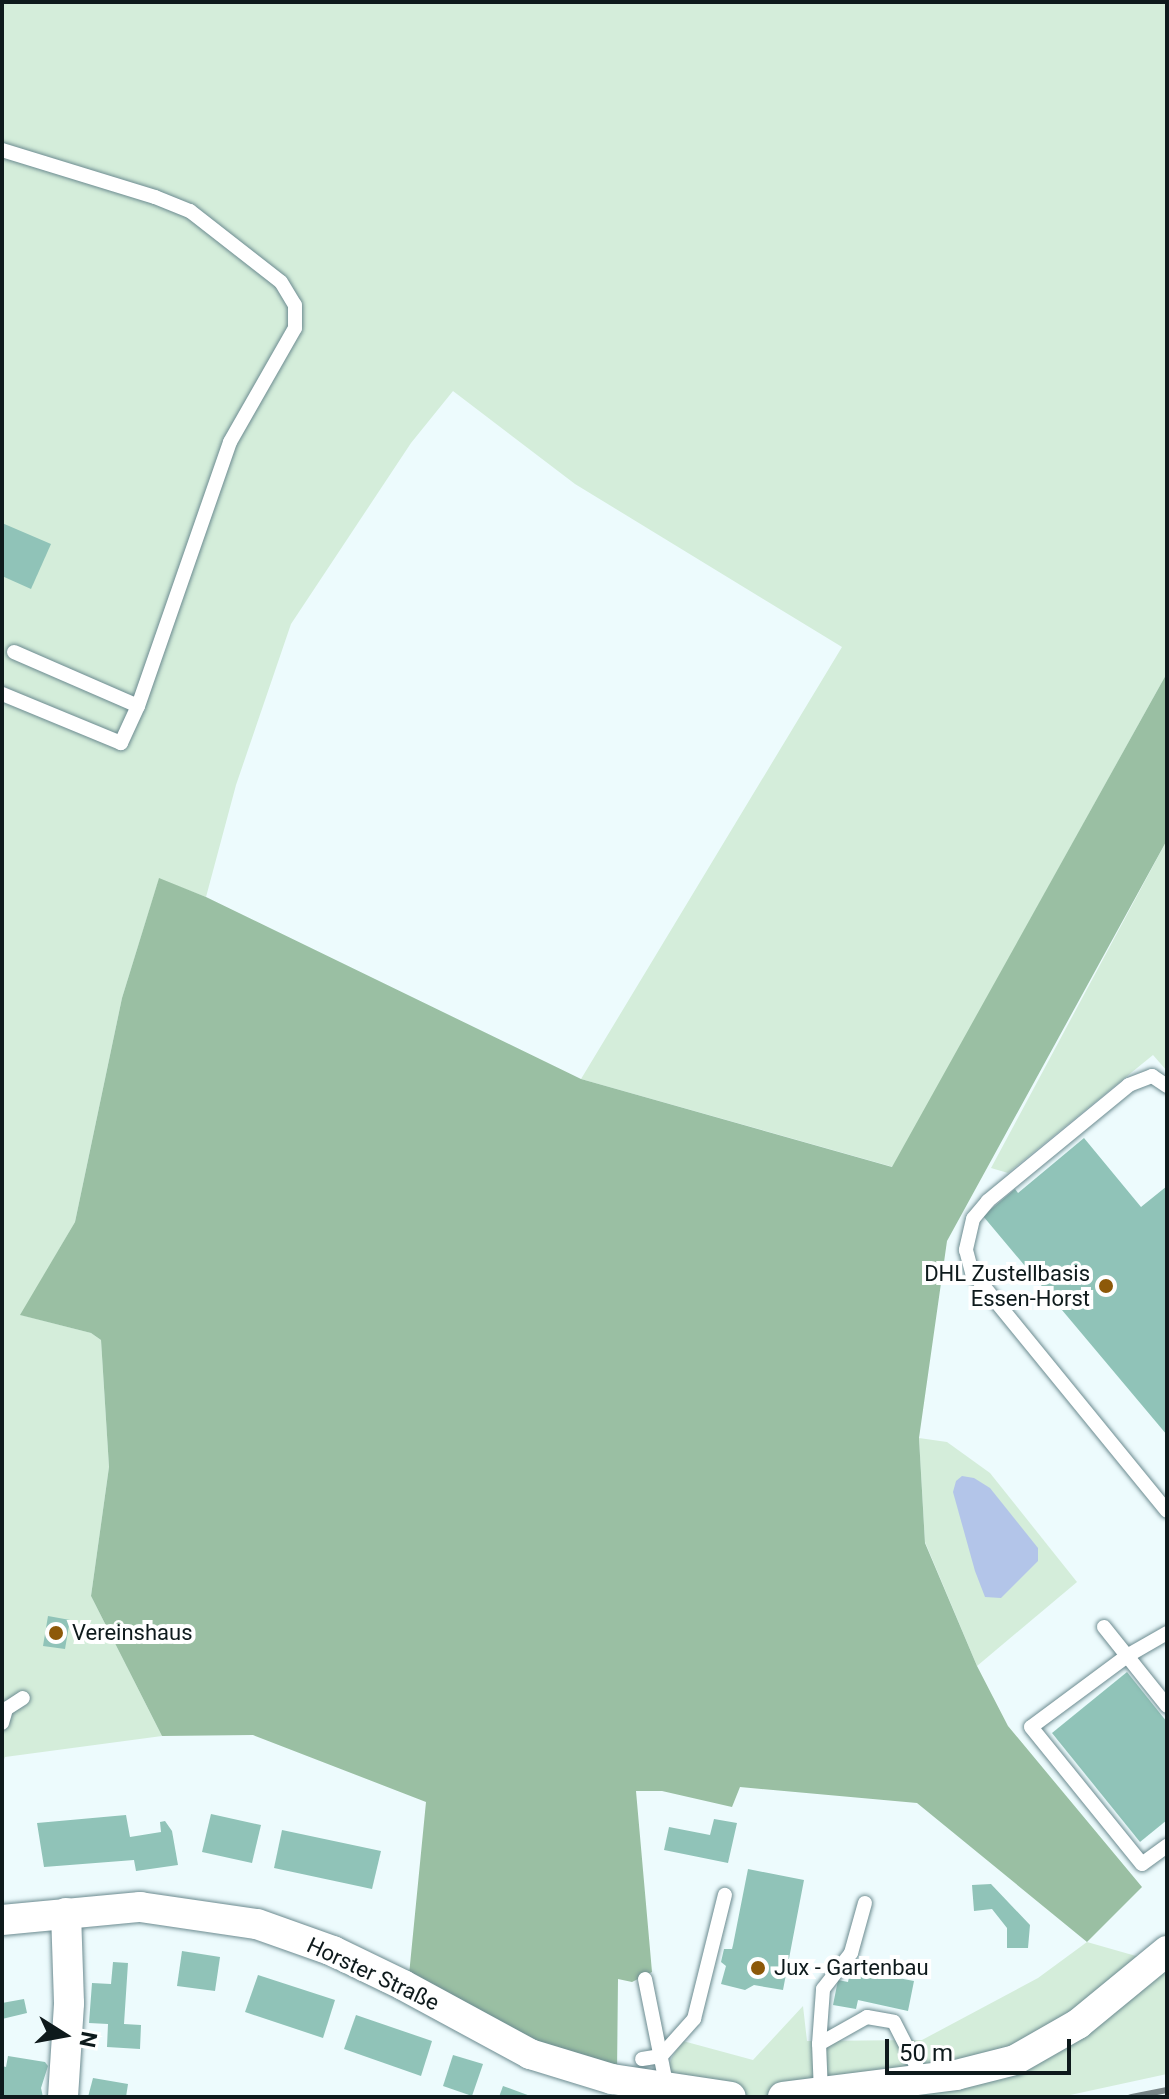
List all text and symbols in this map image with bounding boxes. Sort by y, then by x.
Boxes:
place label: DHL Zustellbasis Essen-Horst [924,1260,1090,1312]
marker: DHL Zustellbasis Essen-Horst [1097,1277,1115,1295]
place label: Vereinshaus [72,1620,193,1646]
marker: Vereinshaus [47,1624,65,1642]
street label: Horster Straße [303,1932,443,2016]
place label: Jux - Gartenbau [774,1955,929,1981]
marker: Jux - Gartenbau [749,1959,767,1977]
north arrow [24,1995,104,2075]
scale bar [889,2023,1075,2073]
text: N [74,2030,102,2050]
text: 50 m [899,2039,953,2067]

